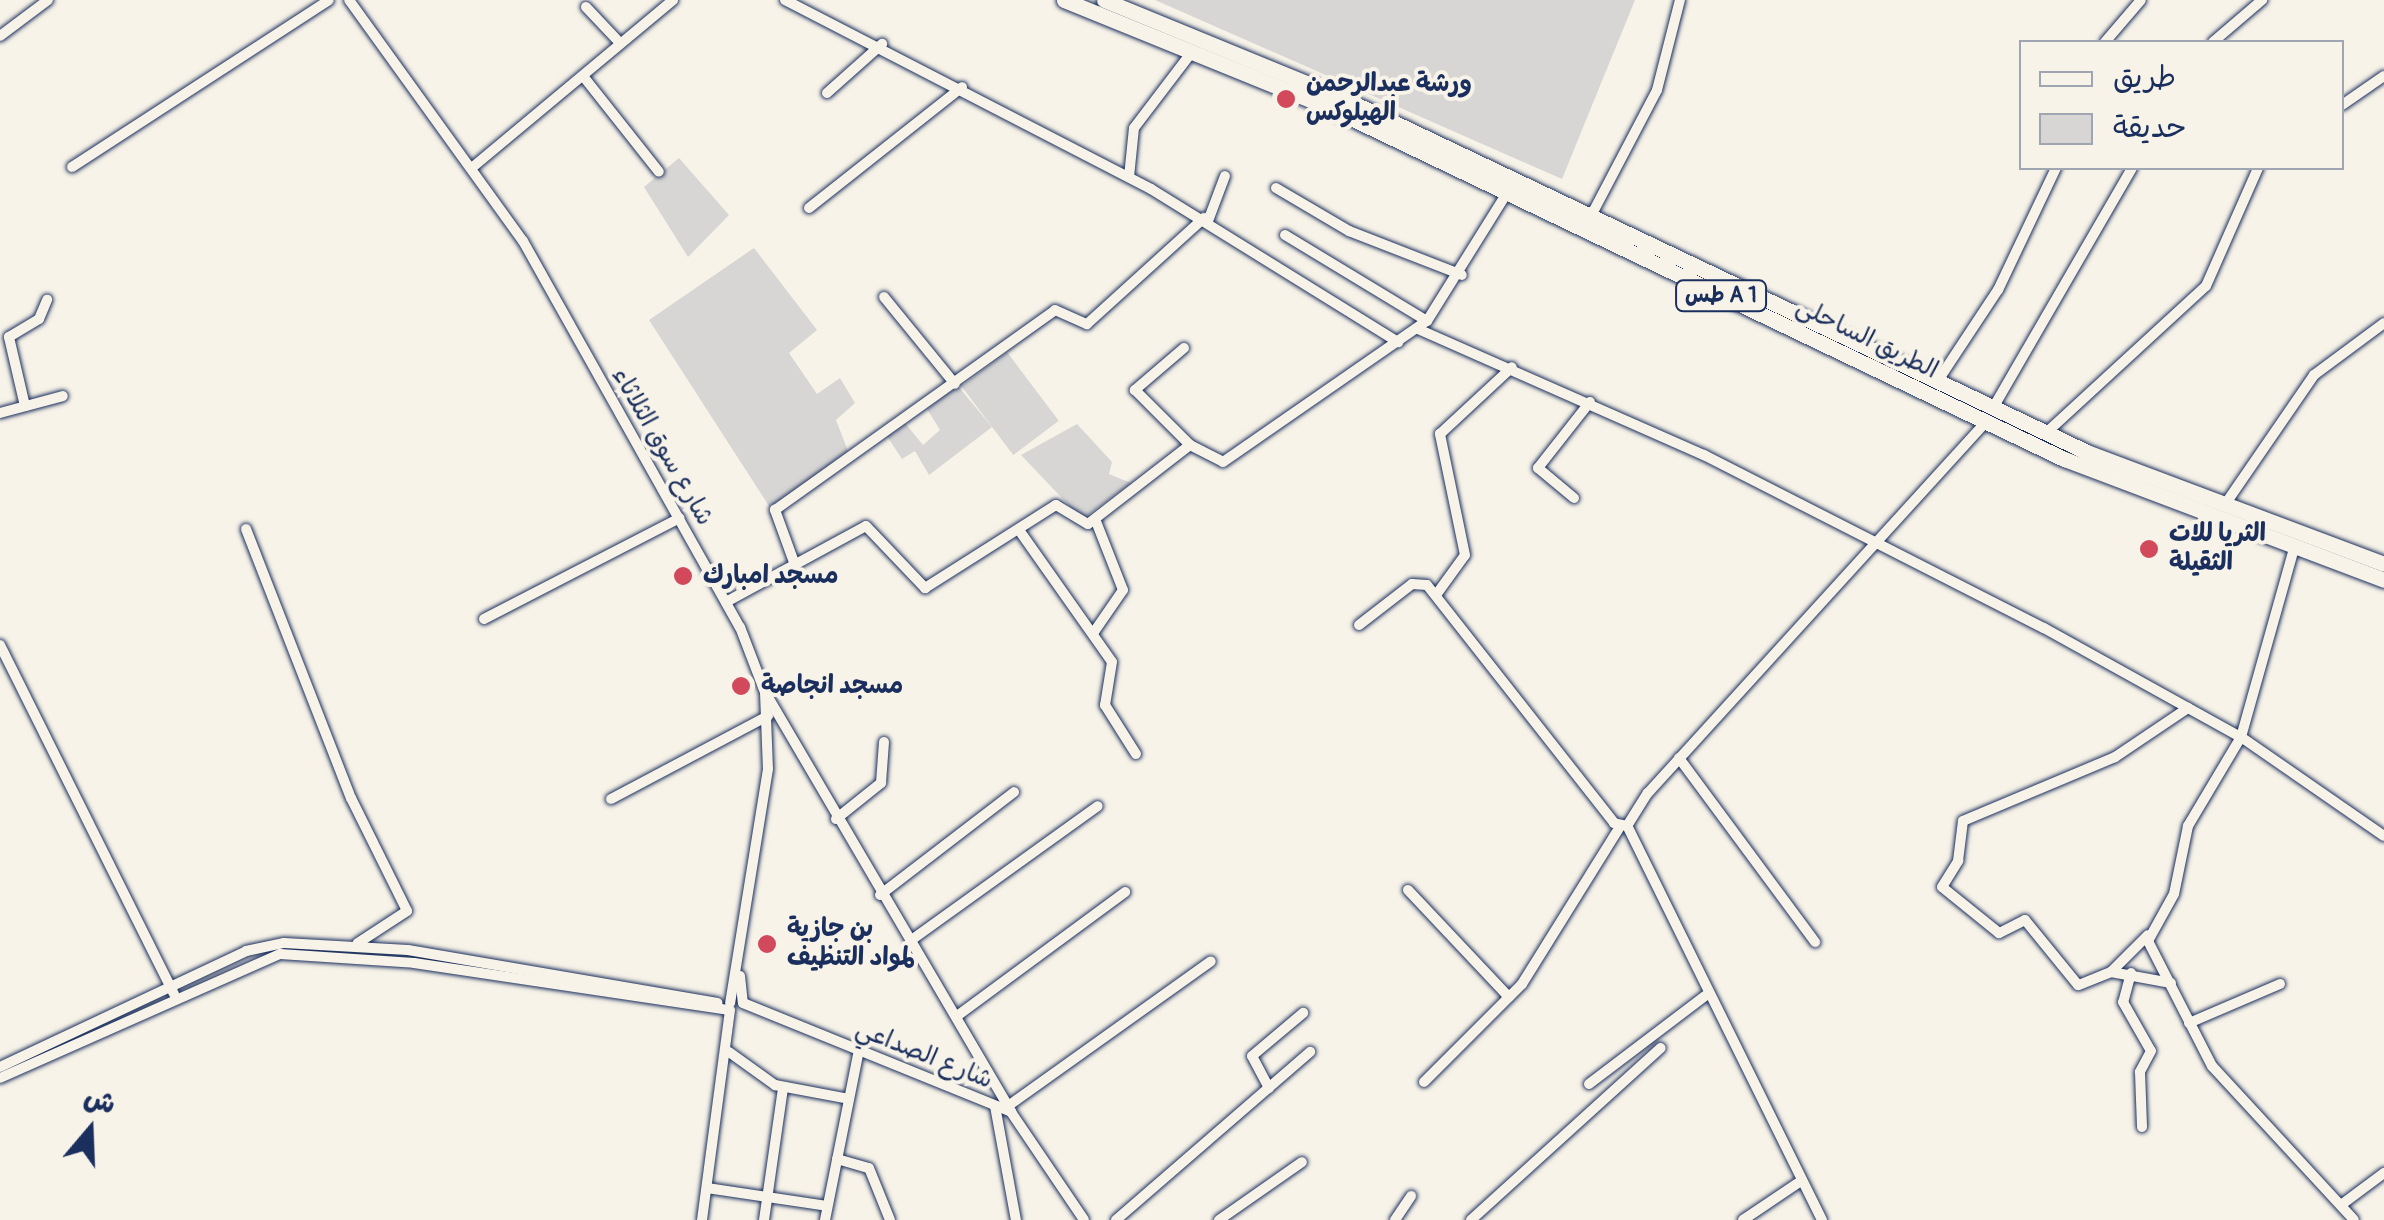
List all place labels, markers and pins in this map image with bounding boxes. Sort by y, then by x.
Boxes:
place label: ورشة عبدالرحمن الهيلوكس [1306,70,1472,129]
marker: ورشة عبدالرحمن الهيلوكس [1275,88,1297,110]
place label: الثريا للات الثقيلة [2169,520,2266,579]
marker: الثريا للات الثقيلة [2138,538,2160,560]
place label: مسجد امبارك [703,561,838,591]
marker: مسجد امبارك [672,565,694,587]
place label: مسجد انجاصة [761,671,903,701]
marker: مسجد انجاصة [730,675,752,697]
place label: بن جازية لمواد التنظيف [787,915,915,974]
marker: بن جازية لمواد التنظيف [756,933,778,955]

